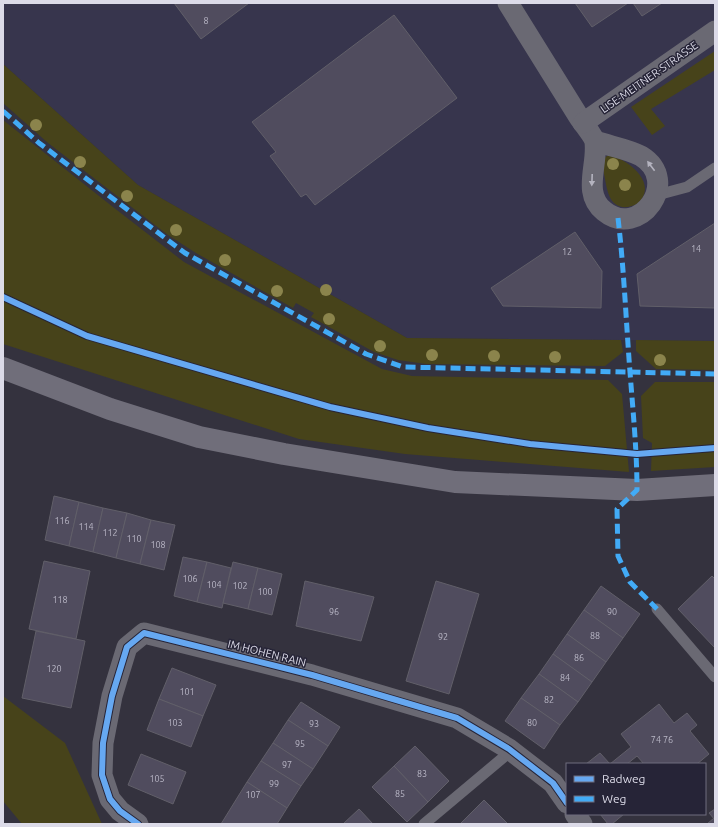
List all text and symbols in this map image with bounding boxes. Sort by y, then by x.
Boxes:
house number: 8 [203,16,209,26]
street label: LISE-MEITNER-STRASSE [598,39,700,115]
one-way arrow [647,161,655,172]
one-way arrow [589,174,595,187]
house number: 14 [691,244,701,254]
house number: 12 [562,247,572,257]
house number: 116 [54,516,70,526]
house number: 114 [78,522,94,532]
house number: 112 [102,528,118,538]
house number: 110 [126,534,142,544]
house number: 108 [150,540,166,550]
house number: 106 [182,574,198,584]
house number: 104 [206,580,222,590]
house number: 102 [232,581,248,591]
house number: 100 [257,587,273,597]
house number: 118 [52,595,68,605]
house number: 96 [329,607,339,617]
house number: 90 [607,607,617,617]
house number: 88 [590,631,600,641]
house number: 92 [438,632,448,642]
street label: IM HOHEN RAIN [227,637,307,669]
house number: 86 [574,653,584,663]
house number: 120 [46,664,62,674]
house number: 84 [560,673,570,683]
house number: 101 [179,687,195,697]
house number: 82 [544,695,554,705]
house number: 103 [167,718,183,728]
house number: 80 [527,718,537,728]
house number: 93 [309,719,319,729]
house number: 74 76 [651,735,673,745]
house number: 95 [295,739,305,749]
house number: 97 [282,760,292,770]
legend [566,763,706,815]
house number: 83 [417,769,427,779]
text: Radweg [602,772,645,785]
house number: 105 [149,774,165,784]
house number: 99 [269,779,279,789]
house number: 85 [395,789,405,799]
house number: 107 [245,790,261,800]
text: Weg [602,792,626,805]

